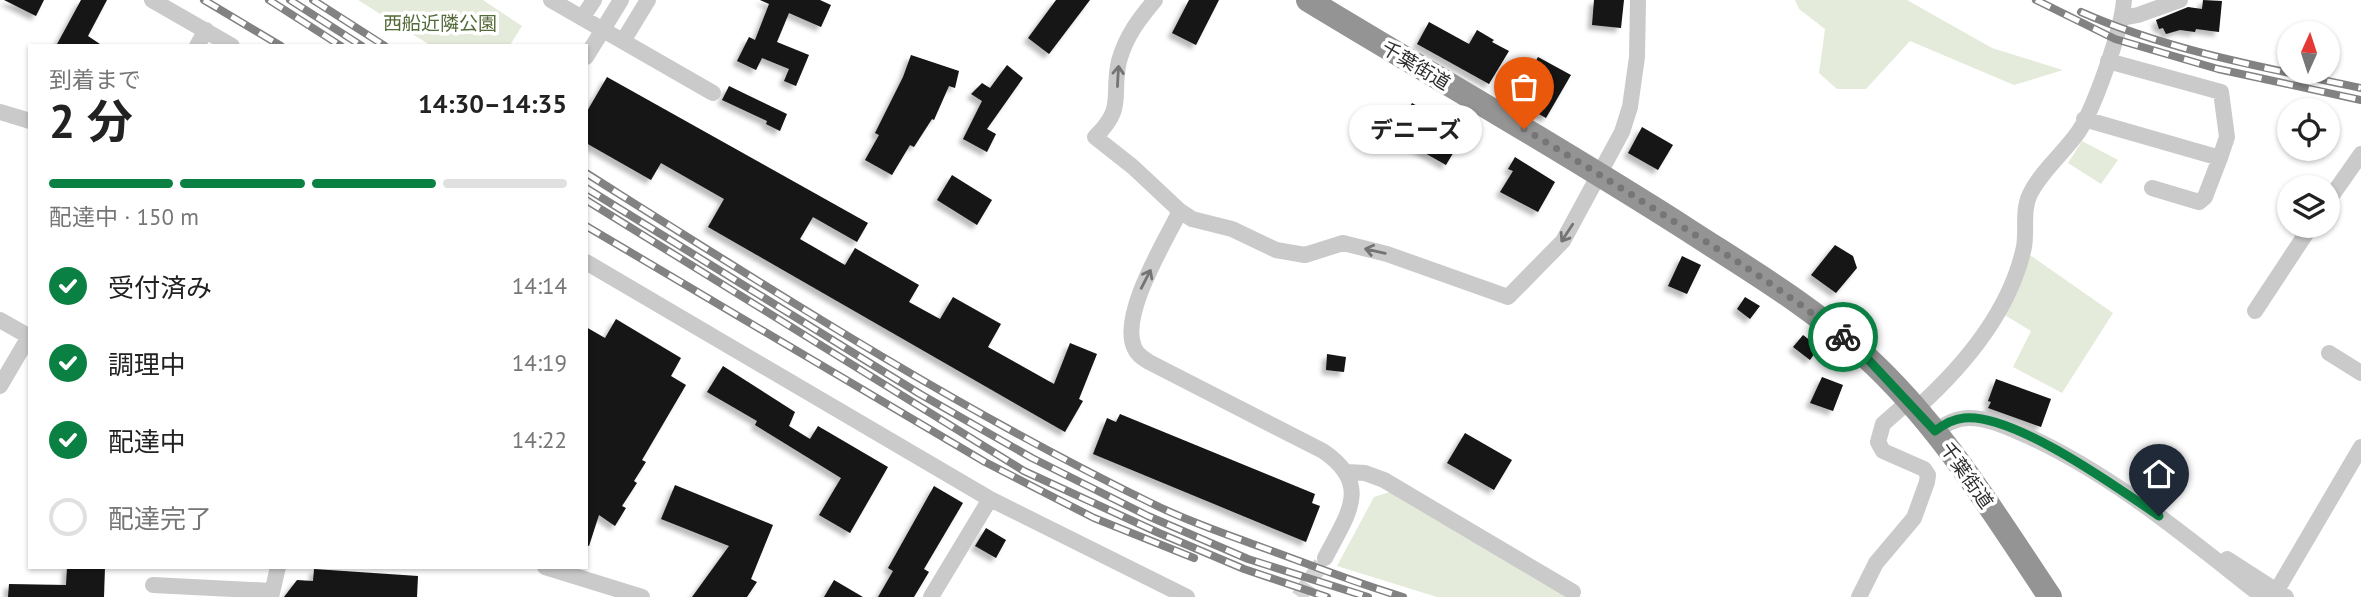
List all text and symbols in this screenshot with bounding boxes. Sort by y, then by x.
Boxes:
park label: 西船近隣公園 [383,11,497,35]
north arrow [2277,21,2340,84]
map controls [2277,21,2340,238]
street label: 千葉街道 [1377,35,1455,95]
pin [1494,57,1554,129]
text: 到着まで [49,65,141,94]
one-way arrow [1112,65,1125,88]
icon: bag [1505,68,1543,106]
text: 14:30–14:35 [418,87,567,120]
text: 2 分 [49,91,133,151]
button: locate [2277,98,2340,161]
callout: デニーズ [1349,104,1482,154]
text: デニーズ [1370,115,1461,144]
button: layers [2277,175,2340,238]
text: 配達中 · 150 m [49,202,199,231]
one-way arrow [1559,223,1573,243]
one-way arrow [1364,244,1387,257]
icon: check [49,267,87,305]
one-way arrow [1139,269,1153,290]
text: 受付済み [108,271,212,304]
text: 14:14 [512,271,567,300]
courier [1808,302,1878,372]
icon: bike [1824,318,1862,356]
icon: check [49,344,87,382]
text: 調理中 [108,348,186,381]
text: 14:19 [512,348,567,377]
icon: check [49,421,87,459]
text: 配達中 [108,425,186,458]
text: 14:22 [512,425,567,454]
street label: 千葉街道 [1935,437,1999,513]
pin [2129,444,2189,516]
icon: home [2140,455,2178,493]
text: 配達完了 [108,502,212,535]

